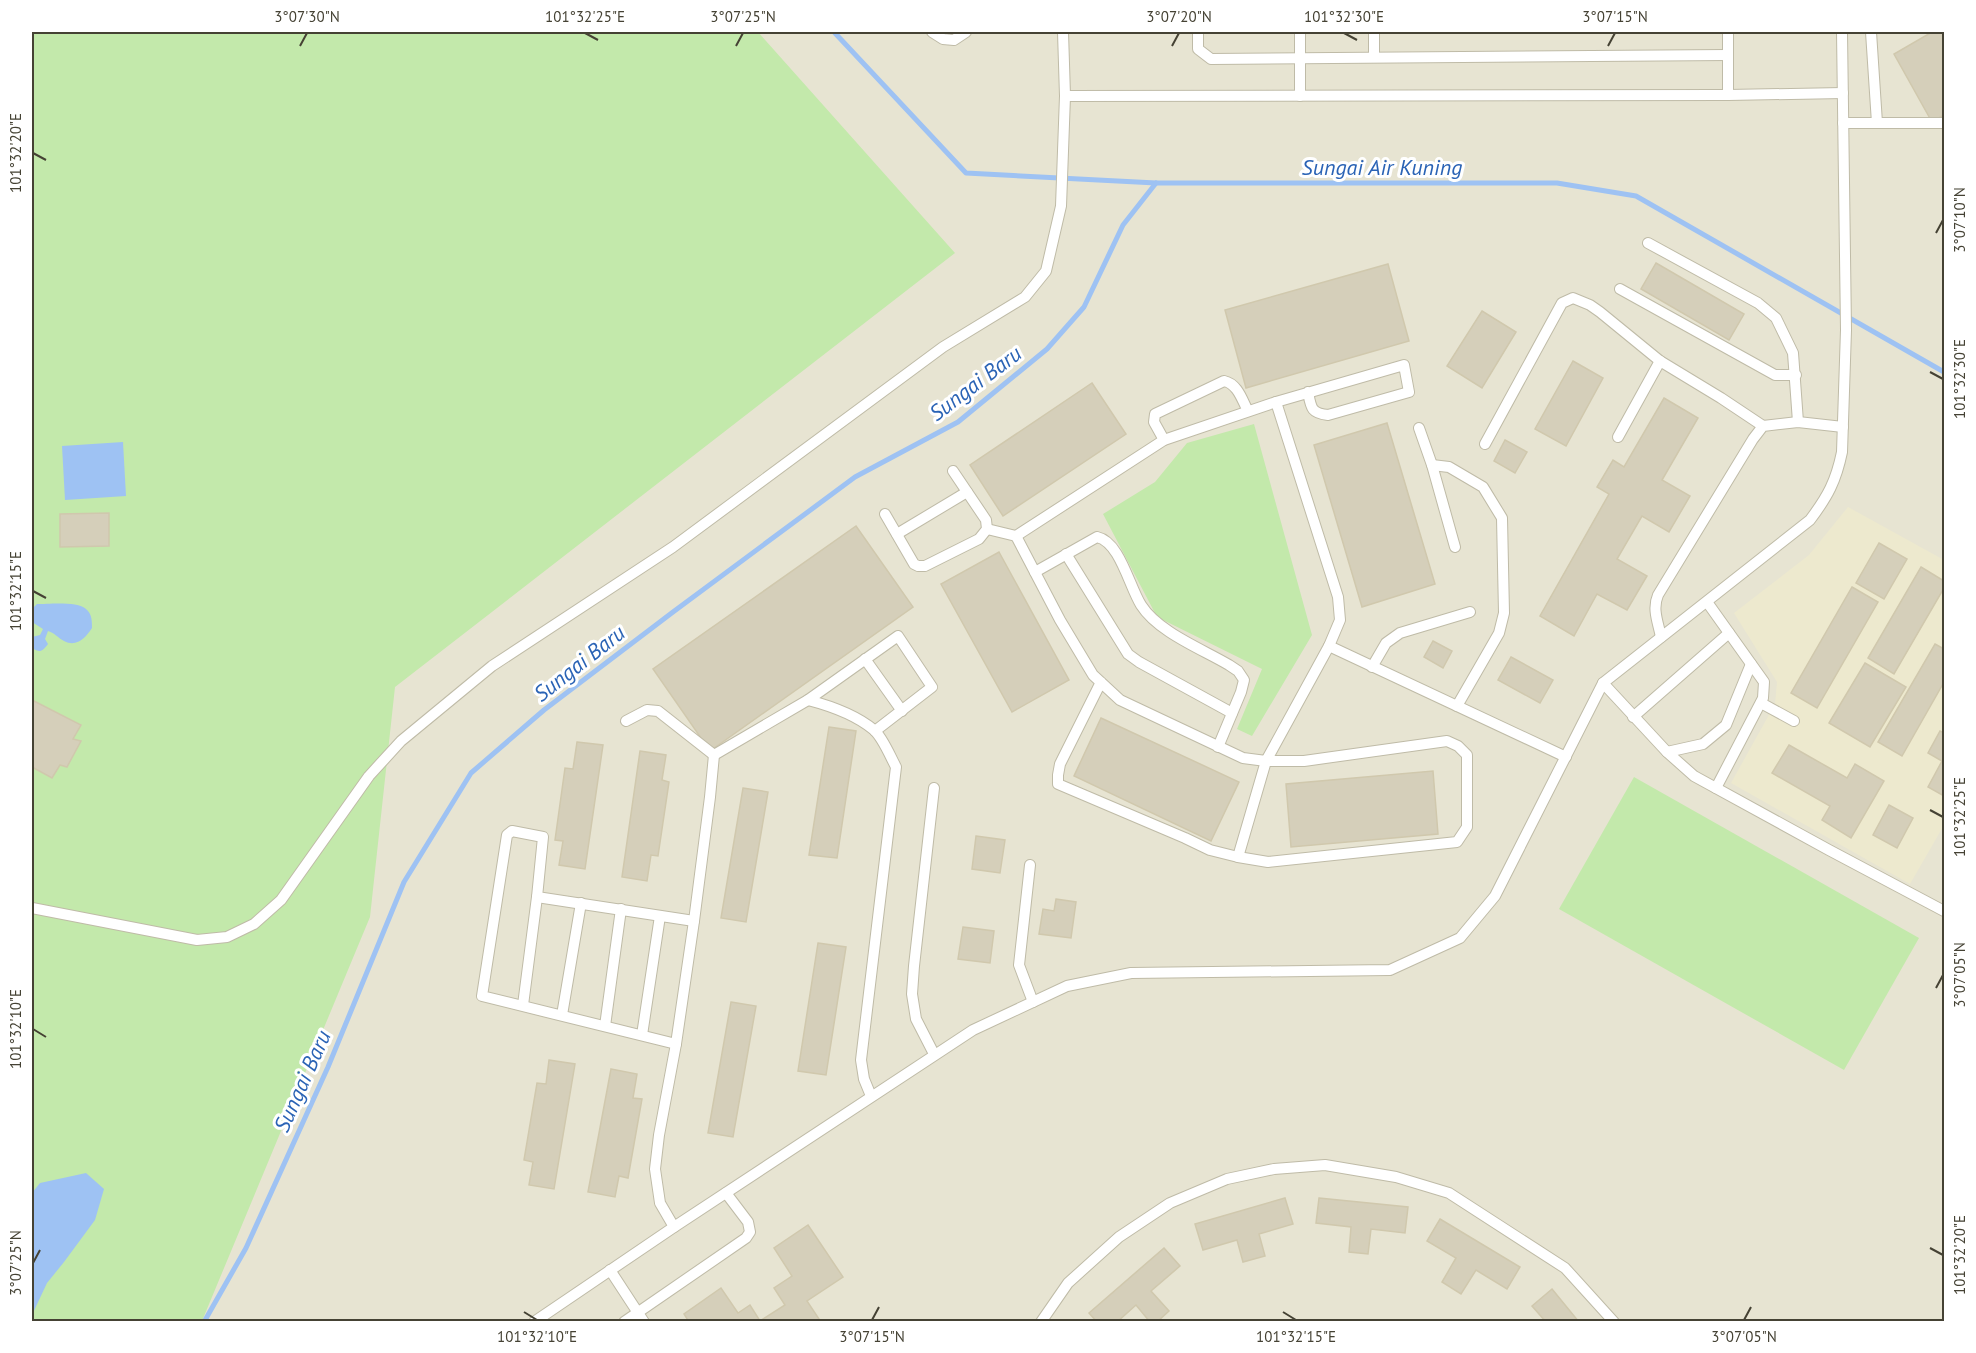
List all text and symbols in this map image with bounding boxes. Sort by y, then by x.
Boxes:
text: 3°07'30"N [274,7,340,26]
text: 101°32'25"E [545,7,625,26]
text: 3°07'25"N [710,7,776,26]
text: 3°07'20"N [1146,7,1212,26]
text: 101°32'30"E [1304,7,1384,26]
text: 3°07'15"N [1582,7,1648,26]
text: 101°32'20"E [6,113,25,193]
water label: Sungai Air Kuning [1302,153,1462,181]
text: 3°07'10"N [1950,187,1969,253]
water label: Sungai Baru [923,339,1027,427]
text: 101°32'30"E [1950,339,1969,419]
text: 101°32'15"E [6,551,25,631]
water label: Sungai Baru [528,619,630,707]
text: 101°32'25"E [1950,777,1969,857]
text: 3°07'05"N [1950,942,1969,1008]
text: 101°32'10"E [6,989,25,1069]
water label: Sungai Baru [267,1026,337,1136]
text: 101°32'20"E [1950,1215,1969,1295]
text: 3°07'25"N [6,1230,25,1296]
text: 101°32'10"E [497,1327,577,1346]
text: 3°07'15"N [839,1327,905,1346]
text: 101°32'15"E [1256,1327,1336,1346]
text: 3°07'05"N [1711,1327,1777,1346]

